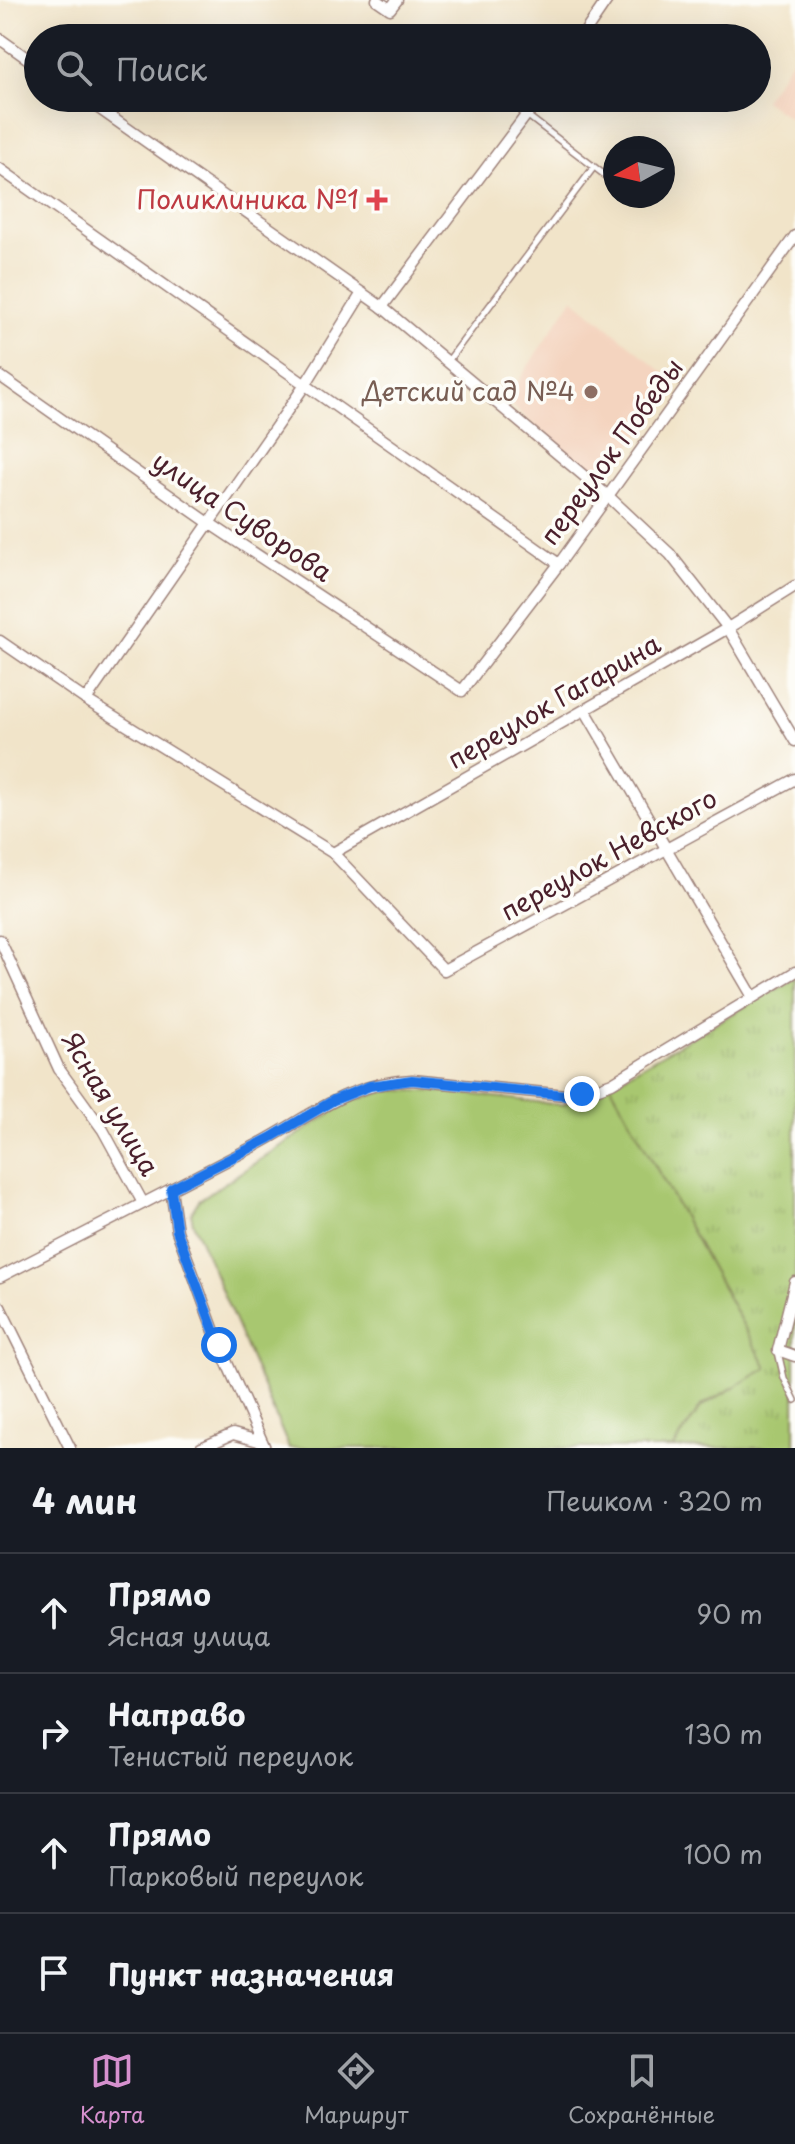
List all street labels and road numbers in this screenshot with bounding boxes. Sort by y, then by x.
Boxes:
street label: переулок Победы [530,350,692,553]
street label: улица Суворова [145,441,341,591]
street label: переулок Гагарина [439,623,668,778]
street label: переулок Невского [493,778,724,930]
street label: Ясная улица [53,1024,170,1183]

